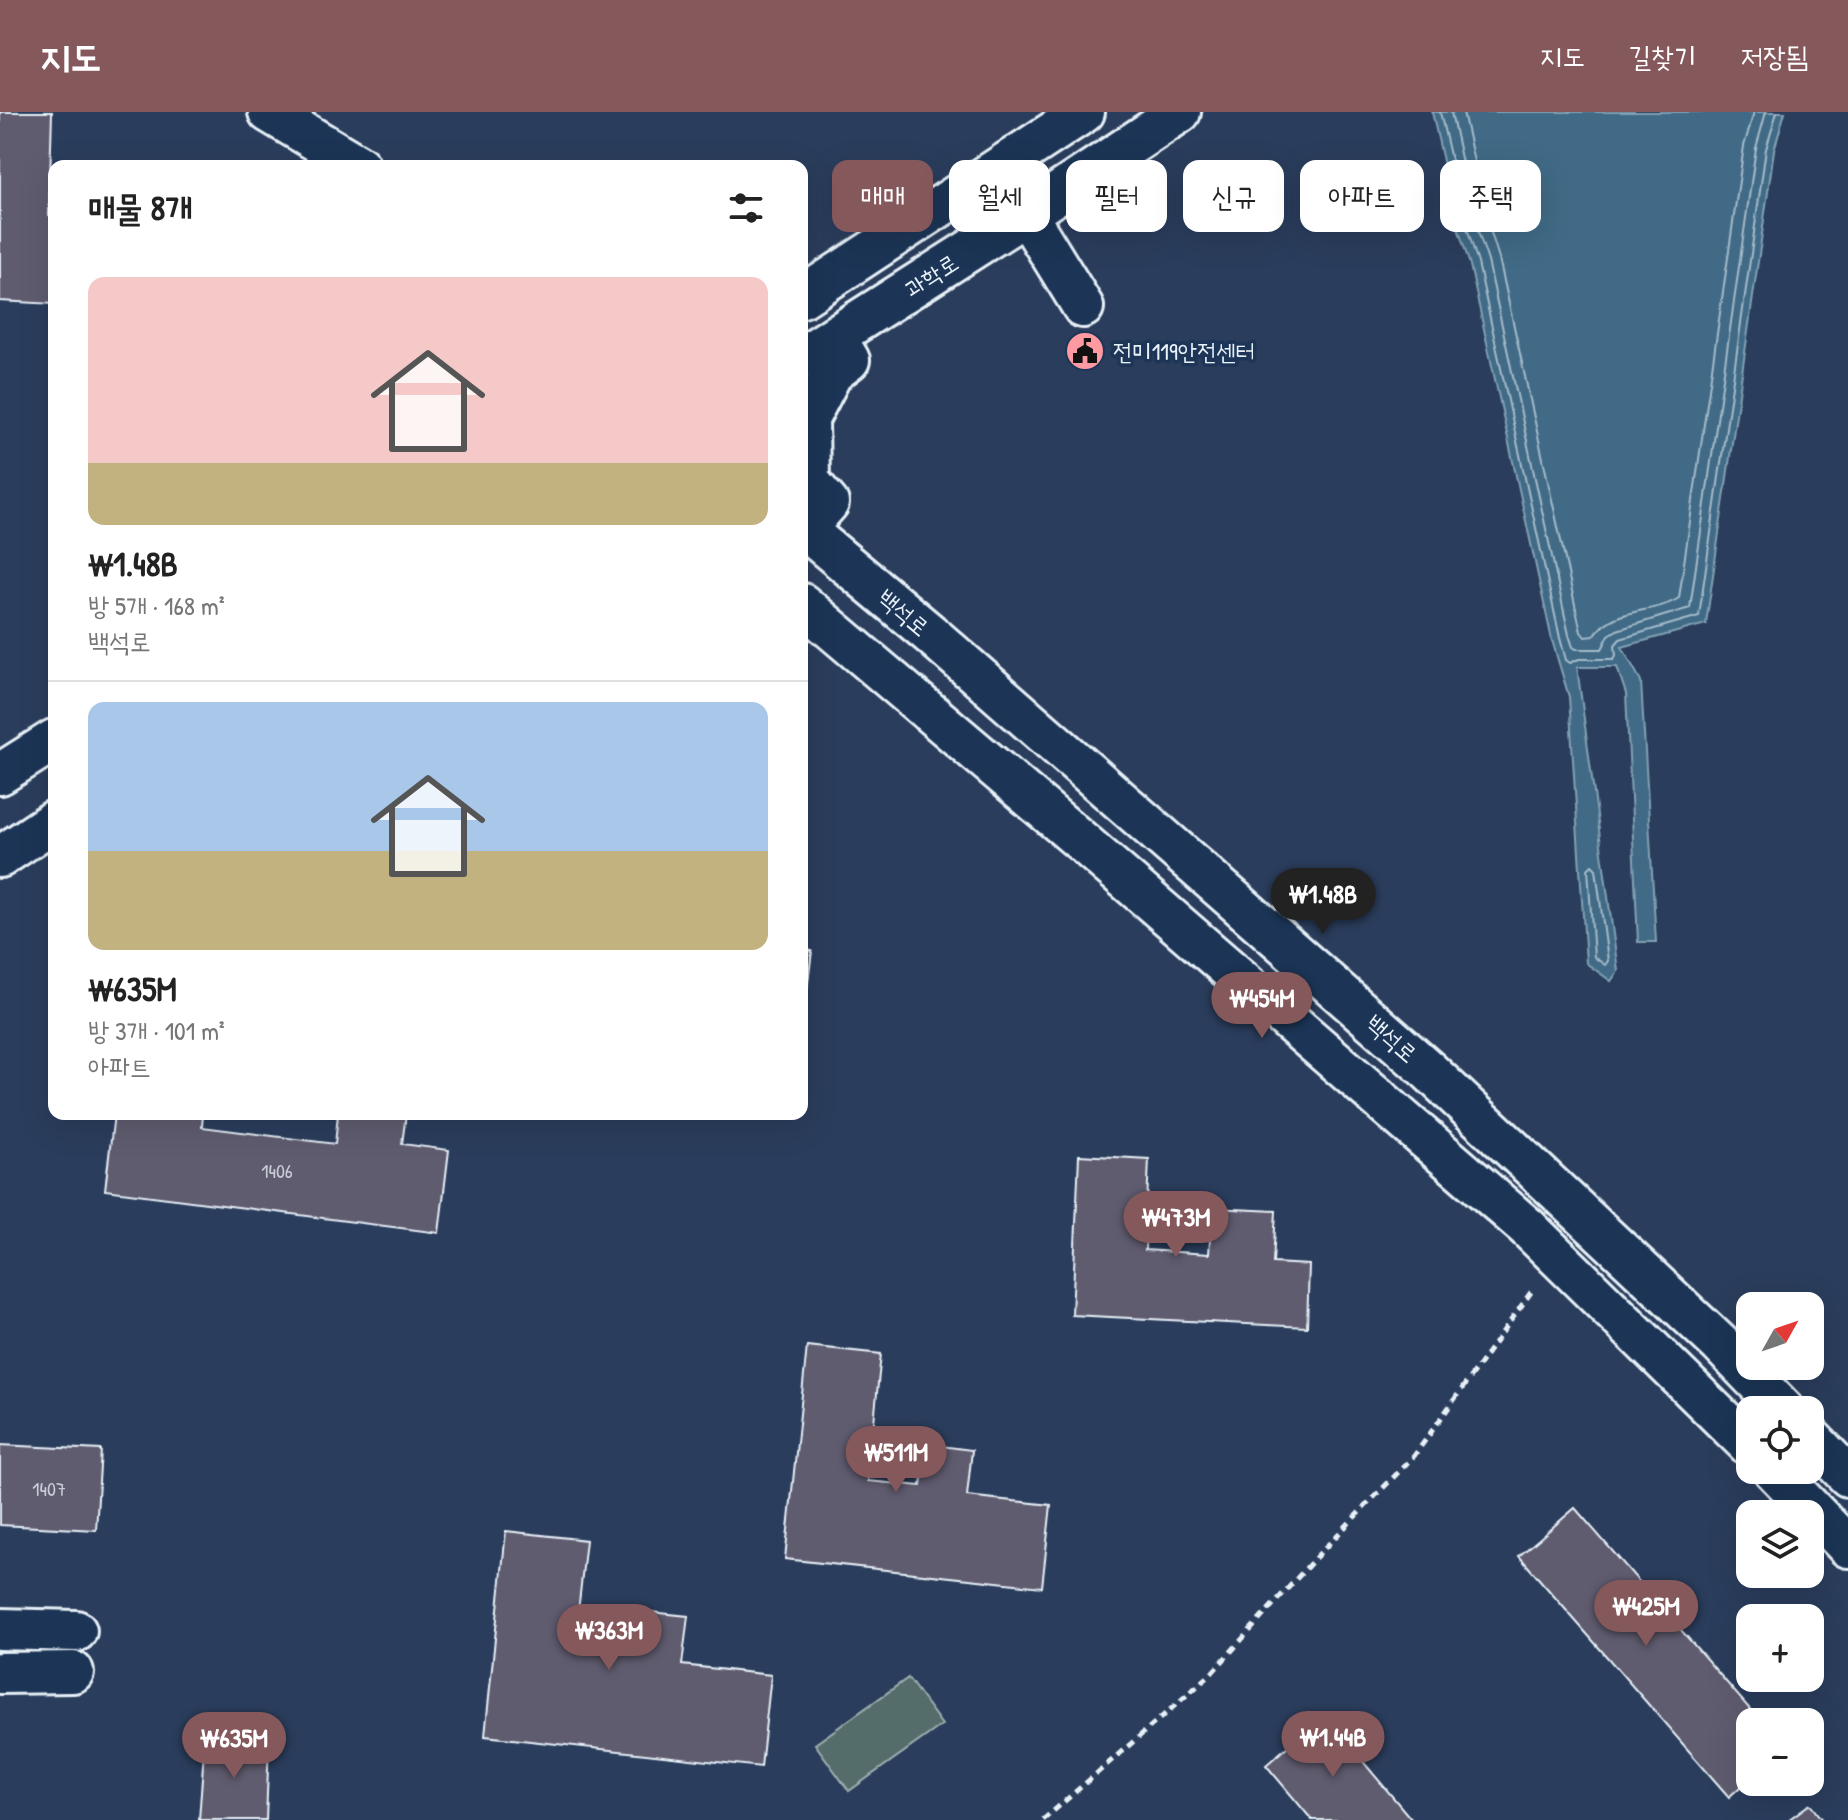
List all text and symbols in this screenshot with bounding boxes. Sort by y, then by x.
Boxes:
text: 지도 [40,30,101,82]
text: 지도 [1540,37,1585,75]
text: 길찾기 [1629,37,1696,75]
text: 저장됨 [1740,37,1808,75]
chip: 매매 [832,160,933,232]
chip: 월세 [949,160,1050,232]
chip: 필터 [1066,160,1167,232]
chip: 신규 [1183,160,1284,232]
chip: 아파트 [1300,160,1424,232]
chip: 주택 [1440,160,1541,232]
text: 매물 8개 [88,185,193,231]
icon: filters [724,186,768,230]
street label: 과학로 [898,246,964,304]
icon: home [356,329,500,473]
public building icon: 전미119안전센터 [1064,330,1106,372]
place label: 전미119안전센터 [1113,335,1255,367]
text: ₩1.48B [88,541,178,587]
street label: 백석로 [872,581,936,643]
text: 방 5개 · 168 m² [88,588,225,623]
text: 백석로 [88,624,151,659]
icon: home [356,754,500,898]
pin: ₩1.48B [1258,868,1388,936]
text: ₩1.48B [1289,876,1357,911]
text: ₩635M [88,966,177,1012]
pin: ₩454M [1206,972,1318,1040]
text: ₩454M [1229,980,1295,1015]
street label: 백석로 [1360,1007,1424,1069]
text: 방 3개 · 101 m² [88,1013,225,1048]
text: 아파트 [88,1049,151,1084]
house number: 1406 [261,1157,293,1184]
pin: ₩473M [1120,1191,1232,1259]
text: ₩473M [1141,1199,1211,1234]
north arrow [1736,1292,1824,1380]
map controls [1736,1292,1824,1796]
button: locate [1736,1396,1824,1484]
pin: ₩511M [840,1426,952,1494]
text: ₩511M [864,1434,928,1469]
house number: 1407 [32,1475,66,1502]
button: layers [1736,1500,1824,1588]
pin: ₩425M [1590,1580,1702,1648]
text: ₩425M [1612,1588,1680,1623]
pin: ₩363M [553,1604,665,1672]
button: + [1736,1604,1824,1692]
text: ₩363M [575,1612,643,1647]
button: − [1736,1708,1824,1796]
pin: ₩1.44B [1268,1711,1398,1779]
pin: ₩635M [178,1712,290,1780]
text: ₩1.44B [1299,1719,1367,1754]
text: ₩635M [200,1720,268,1755]

